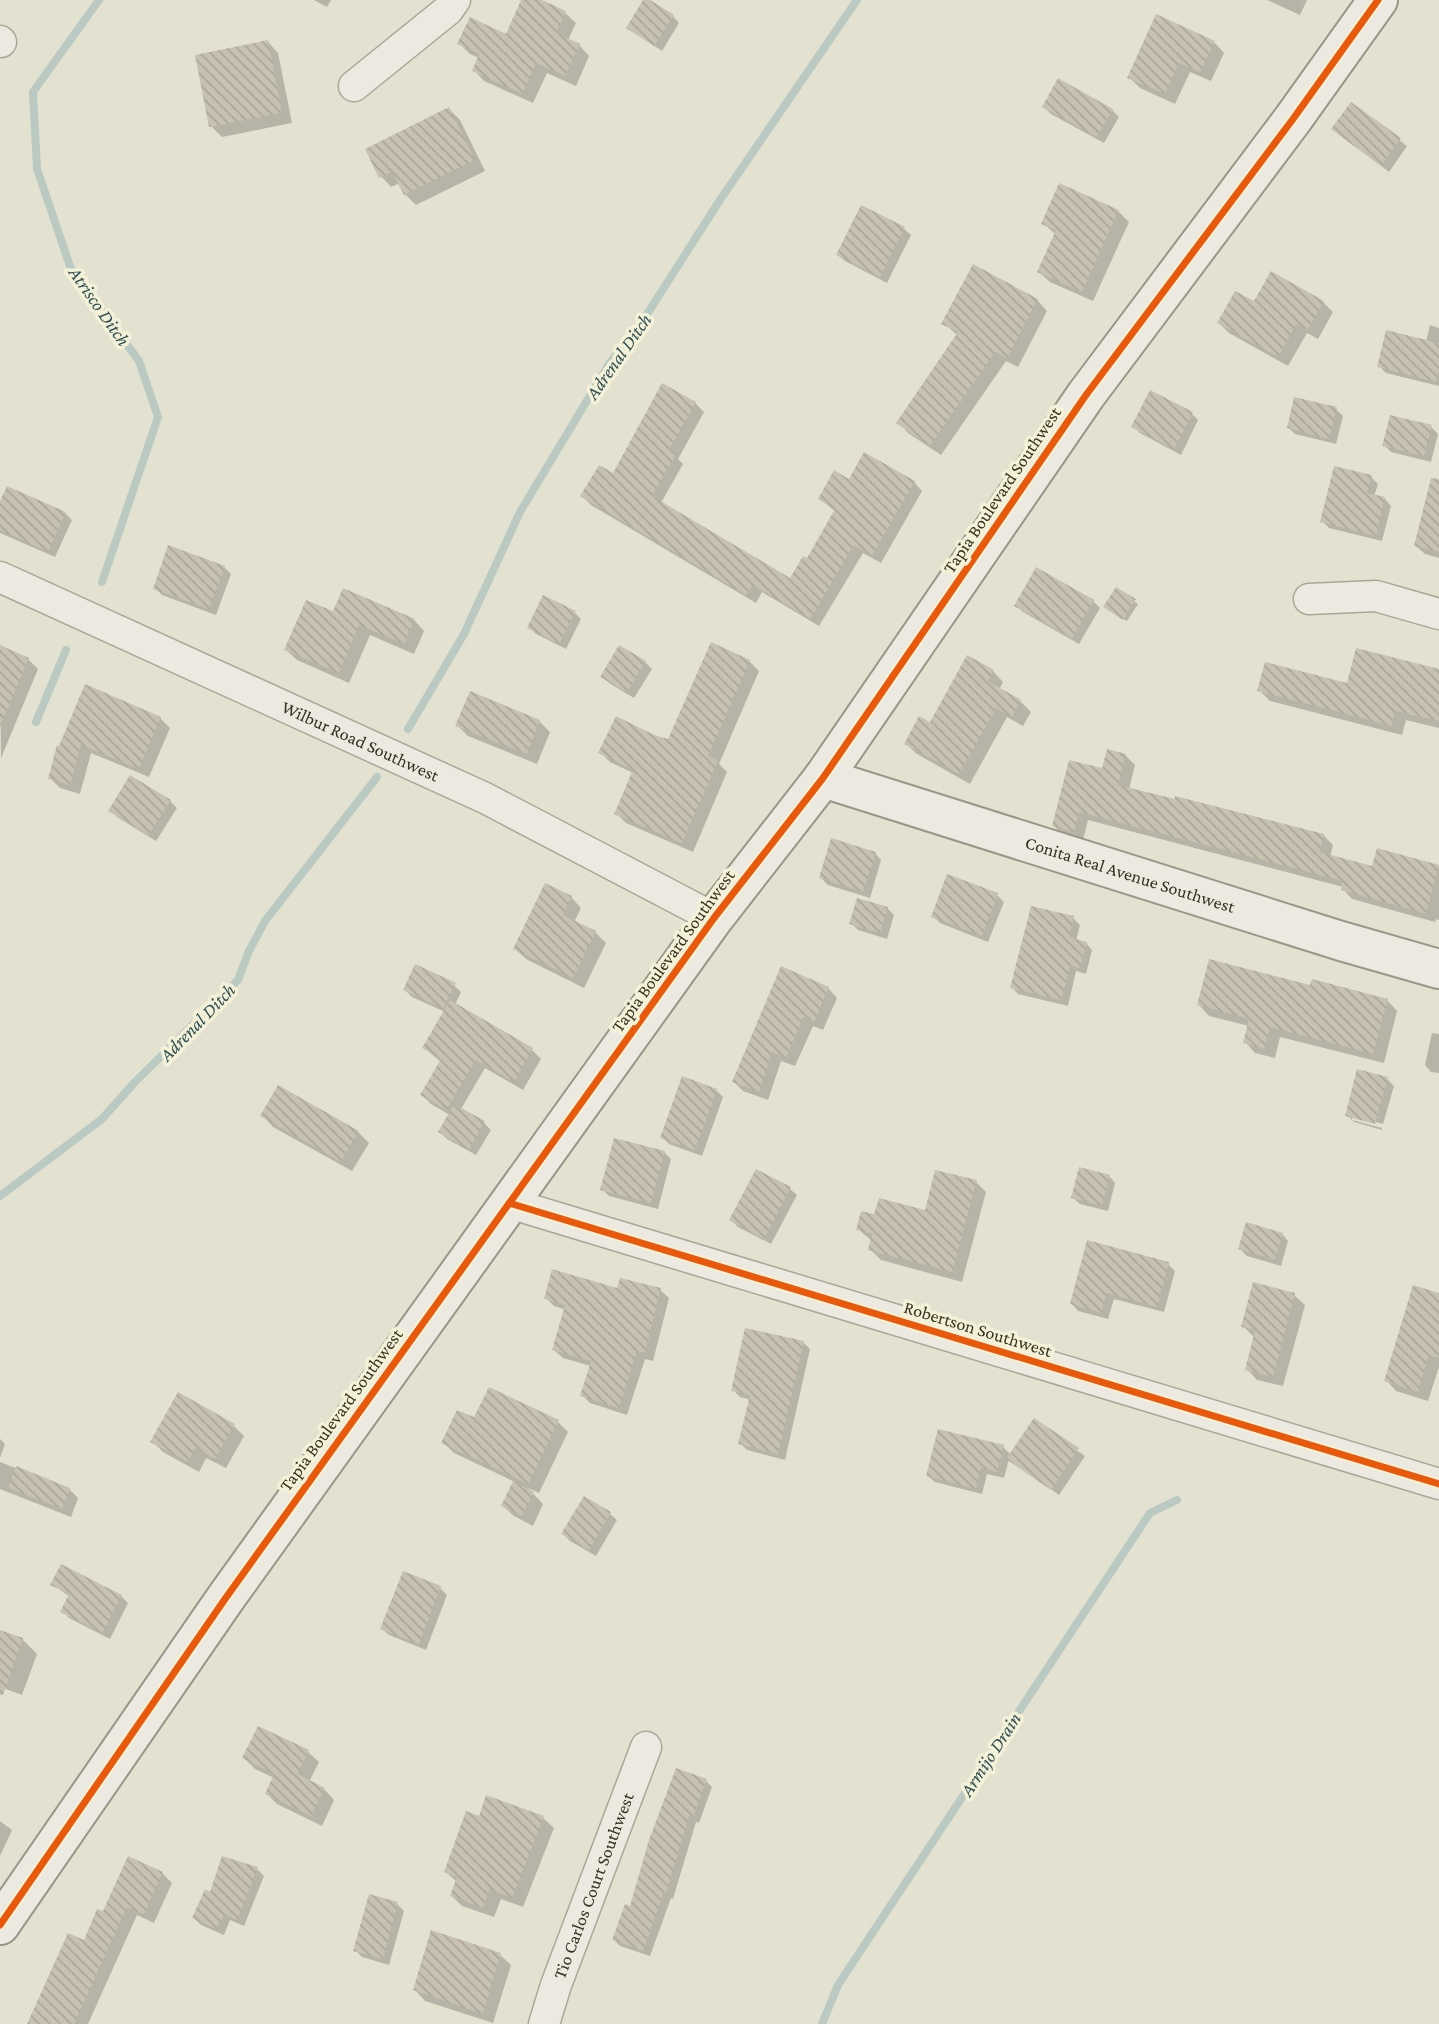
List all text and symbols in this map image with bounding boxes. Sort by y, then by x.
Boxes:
water label: Atrisco Ditch [64,262,134,350]
water label: Adrenal Ditch [581,310,655,404]
street label: Tapia Boulevard Southwest [939,402,1066,577]
street label: Wilbur Road Southwest [279,697,443,786]
street label: Conita Real Avenue Southwest [1023,832,1238,917]
street label: Tapia Boulevard Southwest [607,865,739,1036]
water label: Adrenal Ditch [155,979,239,1066]
street label: Robertson Southwest [902,1297,1055,1361]
street label: Tapia Boulevard Southwest [275,1324,407,1495]
water label: Armijo Drain [955,1709,1026,1801]
street label: Tio Carlos Court Southwest [549,1789,638,1982]

